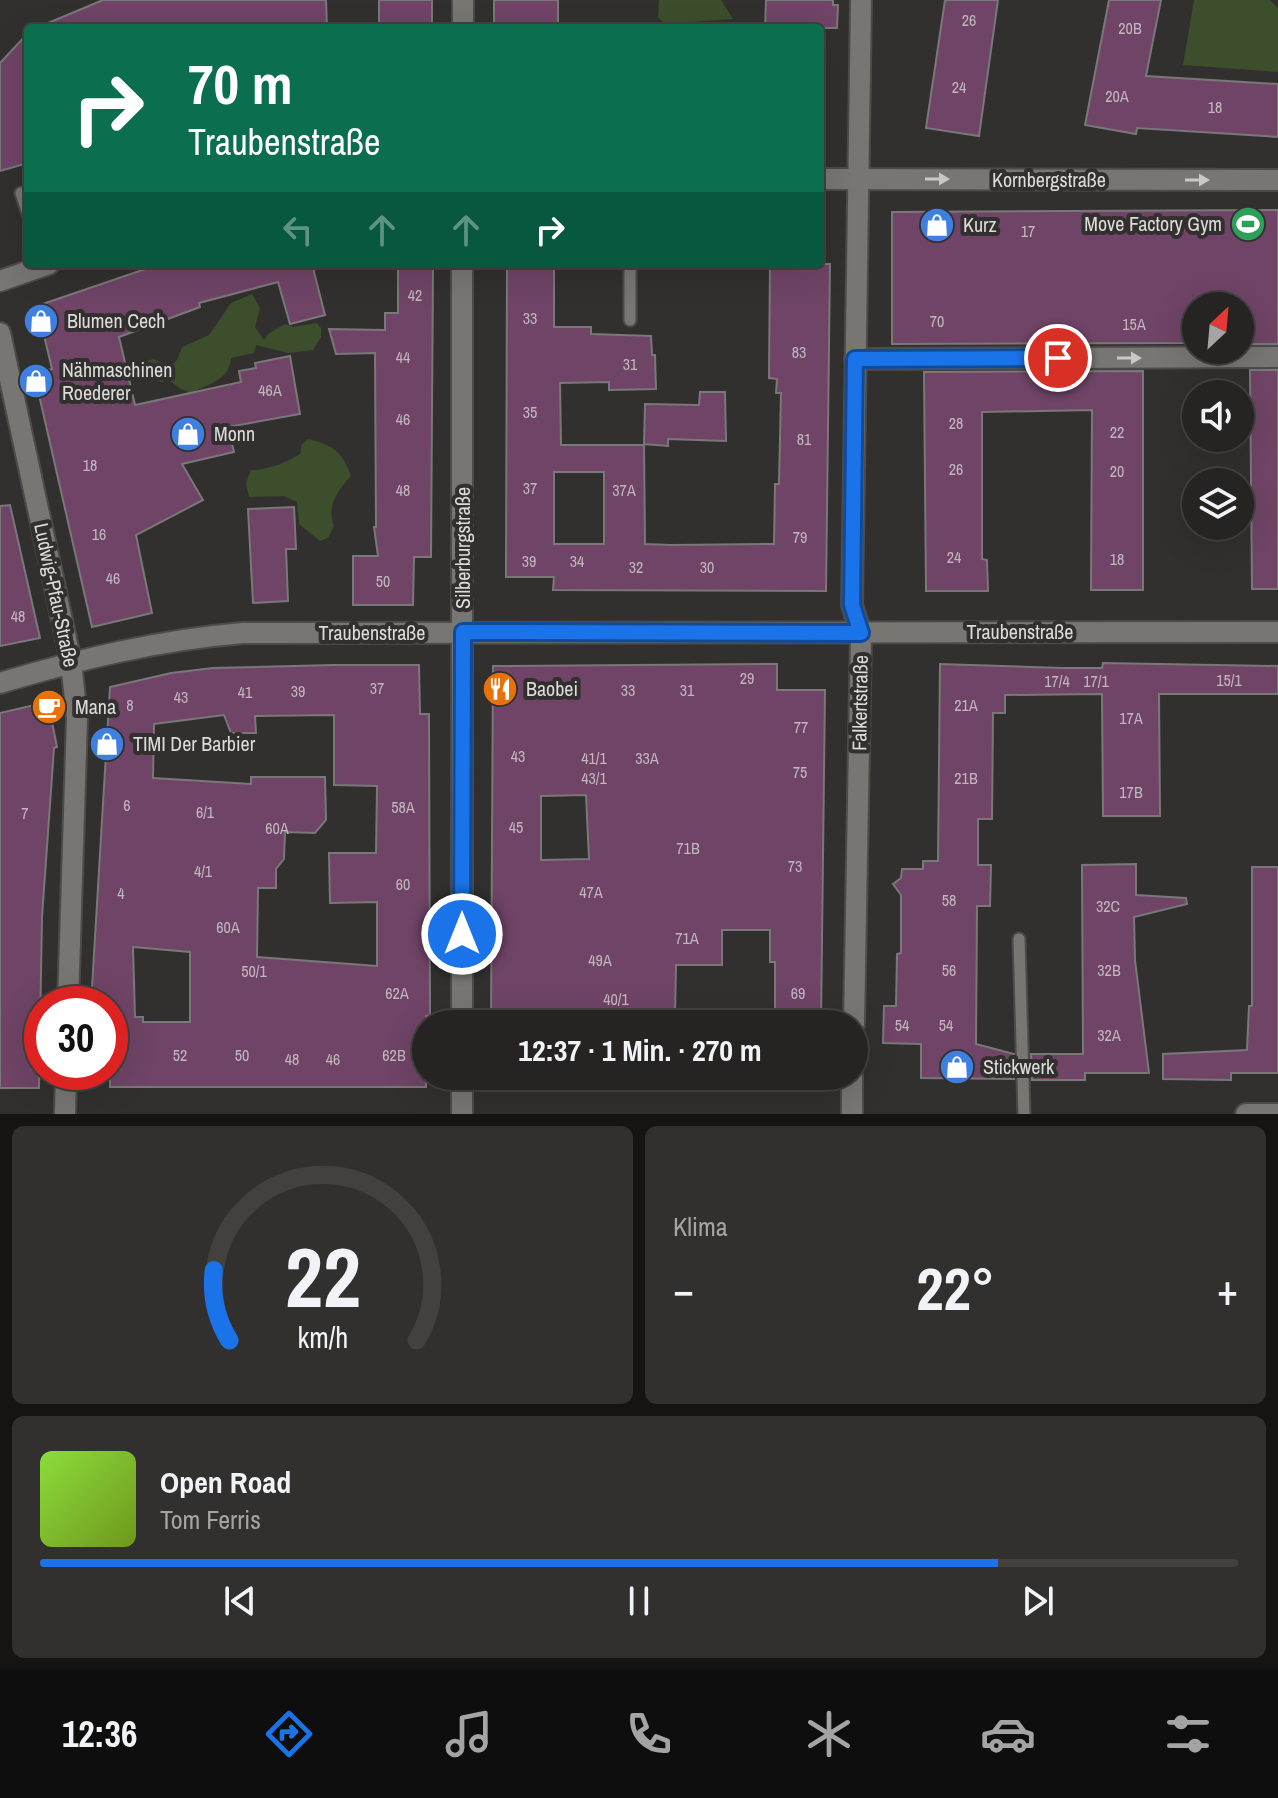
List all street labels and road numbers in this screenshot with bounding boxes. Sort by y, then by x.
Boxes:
street label: Kornbergstraße [992,166,1106,193]
street label: Silberburgstraße [449,487,476,609]
street label: Ludwig-Pfau-Straße [28,520,85,669]
street label: Traubenstraße [967,618,1073,645]
street label: Traubenstraße [319,619,425,646]
street label: Falkertstraße [845,655,874,751]

